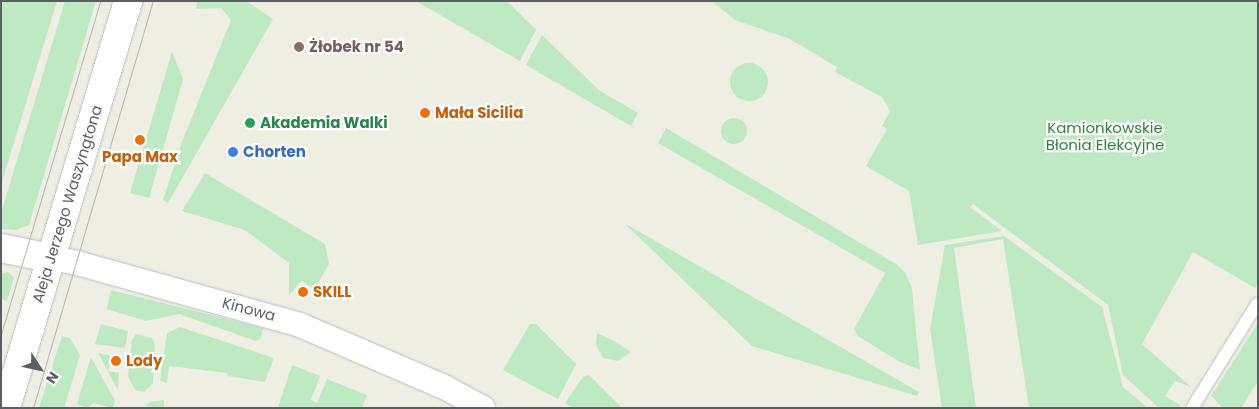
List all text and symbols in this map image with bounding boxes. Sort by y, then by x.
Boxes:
place label: Żłobek nr 54 [309,38,404,56]
marker: Żłobek nr 54 [293,41,305,53]
street label: Aleja Jerzego Waszyngtona [28,103,106,305]
place label: Mała Sicilia [435,104,523,122]
marker: Mała Sicilia [419,107,431,119]
place label: Akademia Walki [260,114,388,132]
marker: Akademia Walki [244,117,256,129]
park label: Kamionkowskie Błonia Elekcyjne [1046,118,1164,153]
marker: Papa Max [134,134,146,146]
place label: Chorten [243,143,306,161]
marker: Chorten [227,146,239,158]
place label: Papa Max [102,148,178,166]
place label: SKILL [313,283,351,301]
marker: SKILL [297,286,309,298]
street label: Kinowa [220,293,278,325]
north arrow [15,344,65,394]
place label: Lody [126,352,162,370]
marker: Lody [110,355,122,367]
text: N [41,368,63,388]

